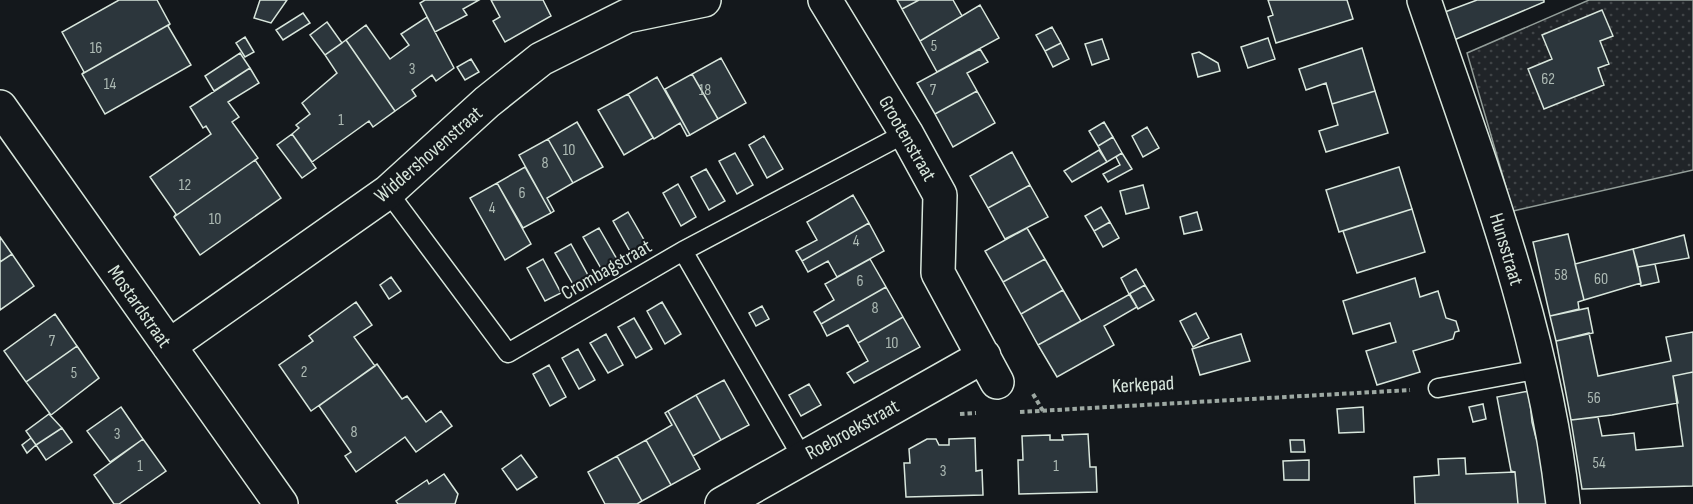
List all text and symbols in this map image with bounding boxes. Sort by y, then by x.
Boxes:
house number: 5 [931,37,937,56]
house number: 16 [90,39,102,58]
house number: 3 [409,60,415,79]
house number: 62 [1541,70,1555,89]
house number: 14 [104,75,116,94]
house number: 18 [699,81,711,100]
house number: 7 [930,81,937,100]
street label: Grootenstraat [873,91,941,186]
street label: Widdershovenstraat [370,101,488,208]
house number: 1 [338,111,344,130]
house number: 10 [563,141,575,160]
house number: 8 [541,154,549,173]
house number: 12 [179,176,191,195]
house number: 6 [518,184,526,203]
house number: 4 [489,199,496,218]
house number: 10 [209,210,221,229]
street label: Hunsstraat [1484,210,1528,288]
house number: 4 [853,232,860,251]
street label: Crombagstraat [557,234,656,305]
street label: Mostardstraat [102,261,176,352]
house number: 58 [1554,266,1568,285]
house number: 60 [1594,270,1608,289]
house number: 6 [856,272,864,291]
house number: 8 [871,299,879,318]
house number: 7 [49,332,56,351]
house number: 10 [886,334,898,353]
house number: 2 [301,363,307,382]
house number: 5 [71,364,77,383]
street label: Kerkepad [1111,371,1175,399]
house number: 56 [1587,389,1601,408]
street label: Roebroekstraat [802,394,903,465]
house number: 8 [350,423,358,442]
house number: 3 [114,425,120,444]
house number: 54 [1592,454,1606,473]
house number: 1 [137,457,143,476]
house number: 1 [1053,457,1059,476]
house number: 3 [940,462,946,481]

